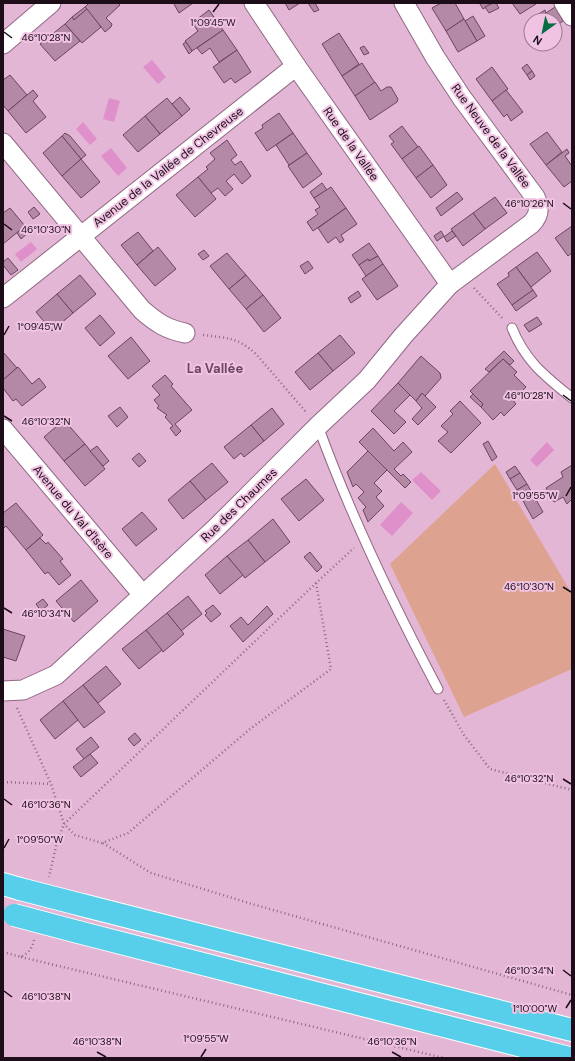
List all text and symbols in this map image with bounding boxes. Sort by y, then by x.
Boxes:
north arrow [523,12,563,52]
text: 1°09'45"W [190,16,236,29]
text: 46°10'28"N [22,31,70,44]
text: N [530,32,545,48]
street label: Rue Neuve de la Vallée [448,81,534,191]
street label: Avenue de la Vallée de Chevreuse [90,103,247,231]
street label: Rue de la Vallée [320,104,383,184]
text: 46°10'26"N [504,197,554,210]
text: 46°10'30"N [21,223,71,236]
text: 1°09'45"W [17,320,63,333]
district label: La Vallée [187,360,243,377]
text: 46°10'28"N [505,389,553,402]
text: 46°10'32"N [22,415,70,428]
street label: Avenue du Val d'Isère [29,462,117,562]
street label: Rue des Chaumes [197,465,281,545]
text: 1°09'55"W [512,489,558,502]
text: 46°10'30"N [504,580,554,593]
text: 46°10'34"N [21,607,71,620]
text: 46°10'32"N [505,772,553,785]
text: 46°10'36"N [21,798,71,811]
text: 1°09'50"W [17,833,64,846]
text: 46°10'34"N [504,964,554,977]
text: 46°10'38"N [21,990,71,1003]
text: 1°10'00"W [513,1002,558,1015]
text: 1°09'55"W [183,1032,229,1045]
text: 46°10'38"N [72,1035,122,1048]
text: 46°10'36"N [367,1035,417,1048]

